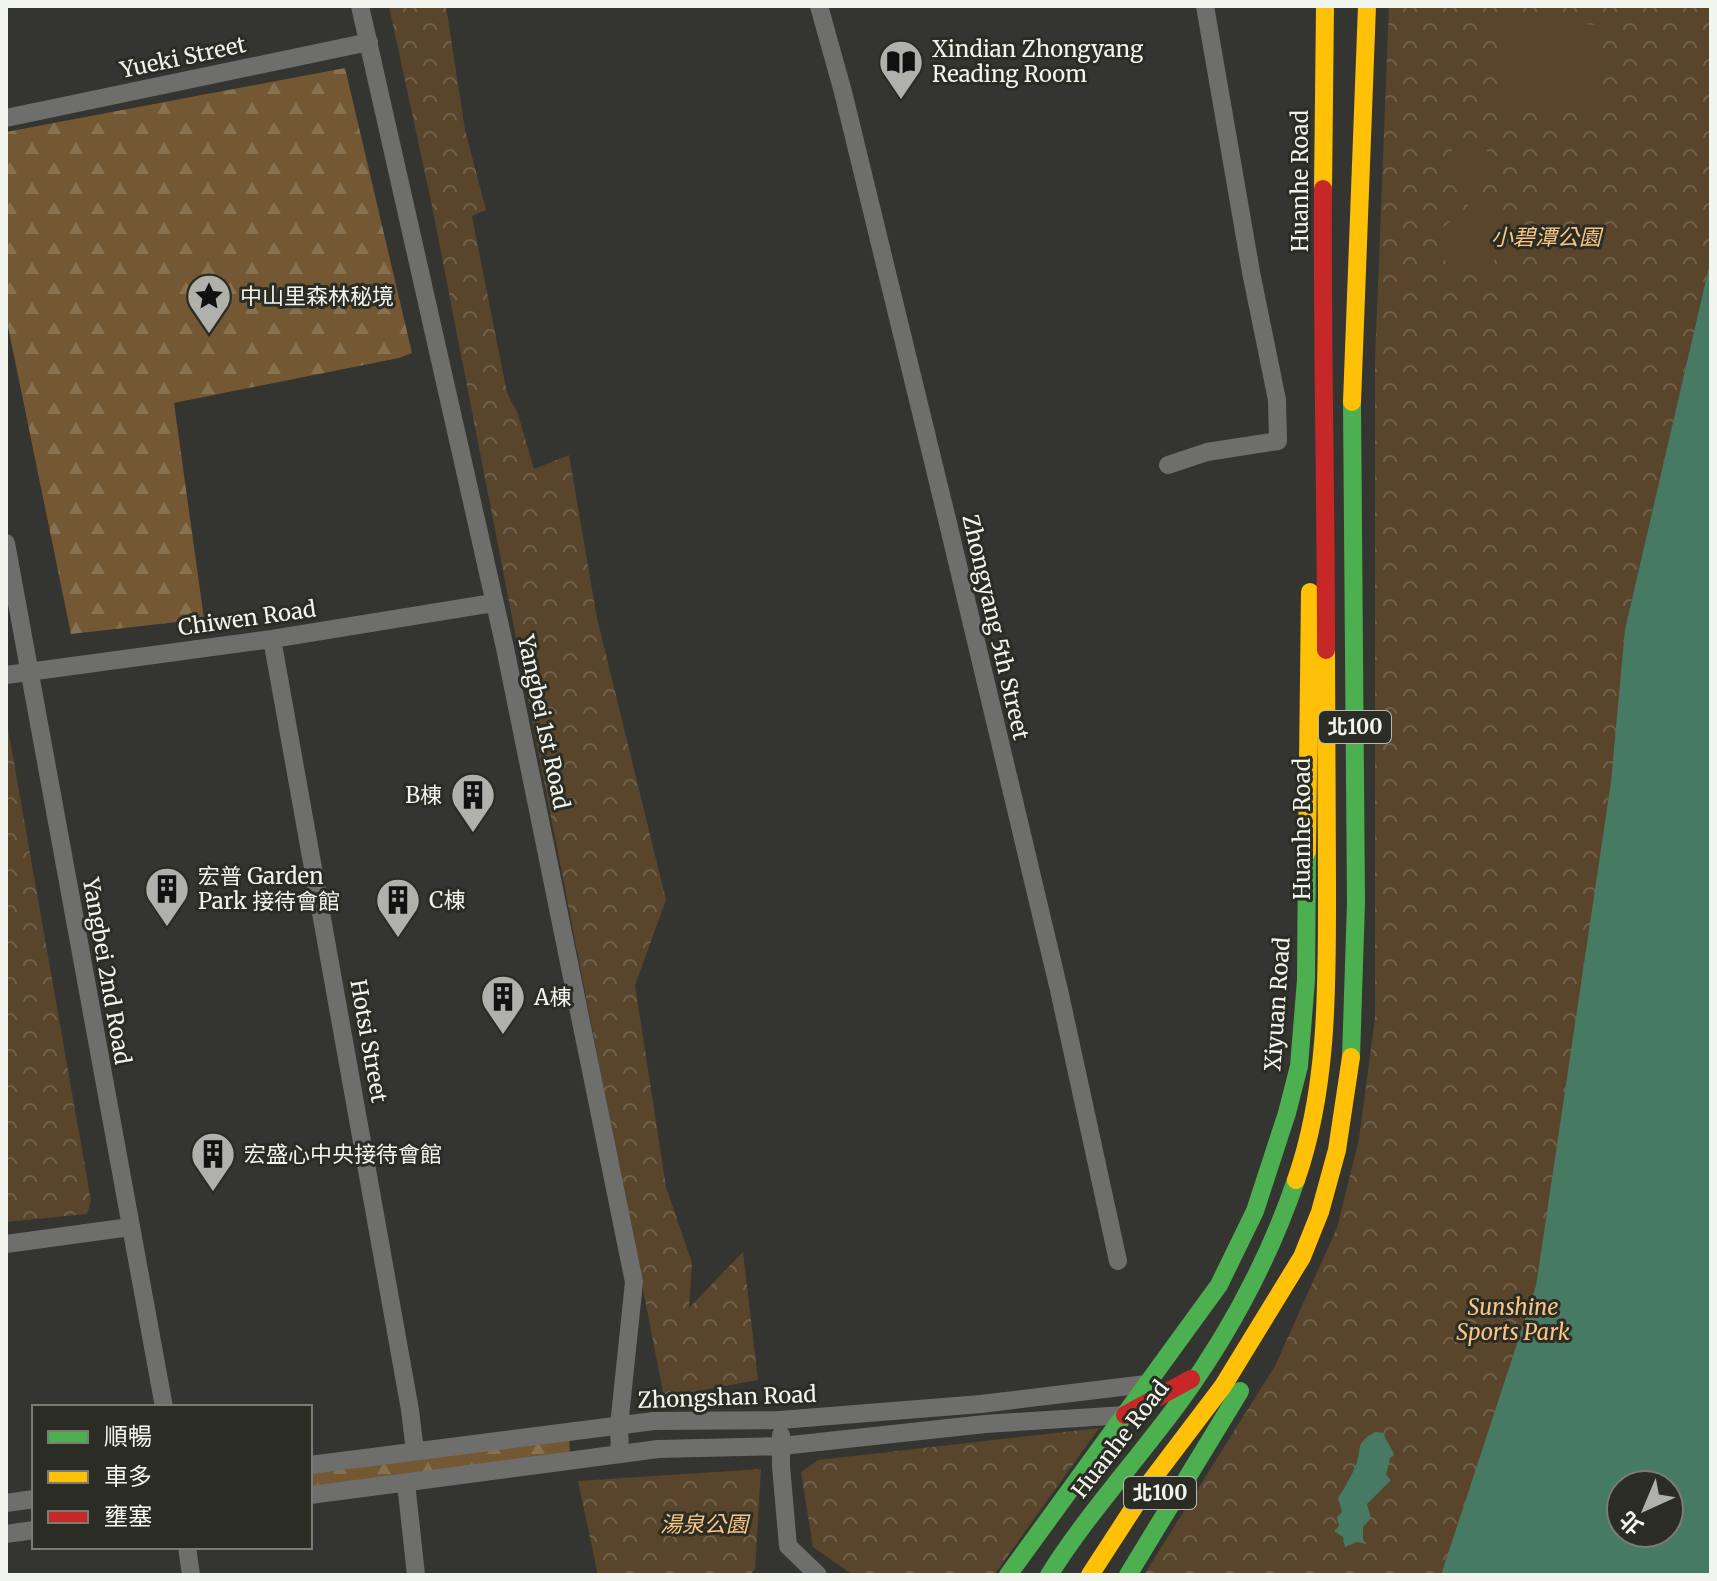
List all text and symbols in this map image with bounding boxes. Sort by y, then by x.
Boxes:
street label: Yueki Street [117,30,249,84]
place label: Xindian Zhongyang Reading Room [932,35,1143,88]
library icon: Xindian Zhongyang Reading Room [877,38,925,101]
street label: Huanhe Road [1286,110,1314,252]
park label: 小碧潭公園 [1491,223,1604,251]
place icon: 中山里森林秘境 [185,272,233,335]
place label: 中山里森林秘境 [240,282,394,310]
street label: Zhongyang 5th Street [956,512,1036,743]
street label: Chiwen Road [176,594,318,642]
street label: Yangbei 1st Road [512,631,576,812]
road number: 北100 [1319,711,1391,743]
street label: Huanhe Road [1288,758,1316,900]
building icon: B棟 [449,771,497,834]
place label: B棟 [405,781,442,809]
place label: 宏普 Garden Park 接待會館 [198,862,340,915]
building icon: 宏普 Garden Park 接待會館 [143,865,191,928]
street label: Yangbei 2nd Road [77,874,137,1067]
building icon: C棟 [374,876,422,939]
place label: C棟 [429,886,465,914]
street label: Xiyuan Road [1258,936,1296,1072]
building icon: A棟 [479,973,527,1036]
street label: Hotsi Street [344,977,394,1105]
place label: A棟 [533,983,572,1011]
building icon: 宏盛心中央接待會館 [189,1130,237,1193]
place label: 宏盛心中央接待會館 [244,1140,442,1168]
park label: Sunshine Sports Park [1456,1293,1570,1346]
street label: Huanhe Road [1065,1374,1175,1504]
street label: Zhongshan Road [637,1380,817,1414]
legend [32,1405,312,1549]
text: 順暢 [104,1421,152,1452]
text: 車多 [104,1461,152,1492]
north arrow [1605,1469,1685,1549]
road number: 北100 [1124,1477,1196,1509]
text: 壅塞 [104,1501,152,1532]
text: 北 [1613,1506,1649,1541]
park label: 湯泉公園 [660,1510,751,1538]

